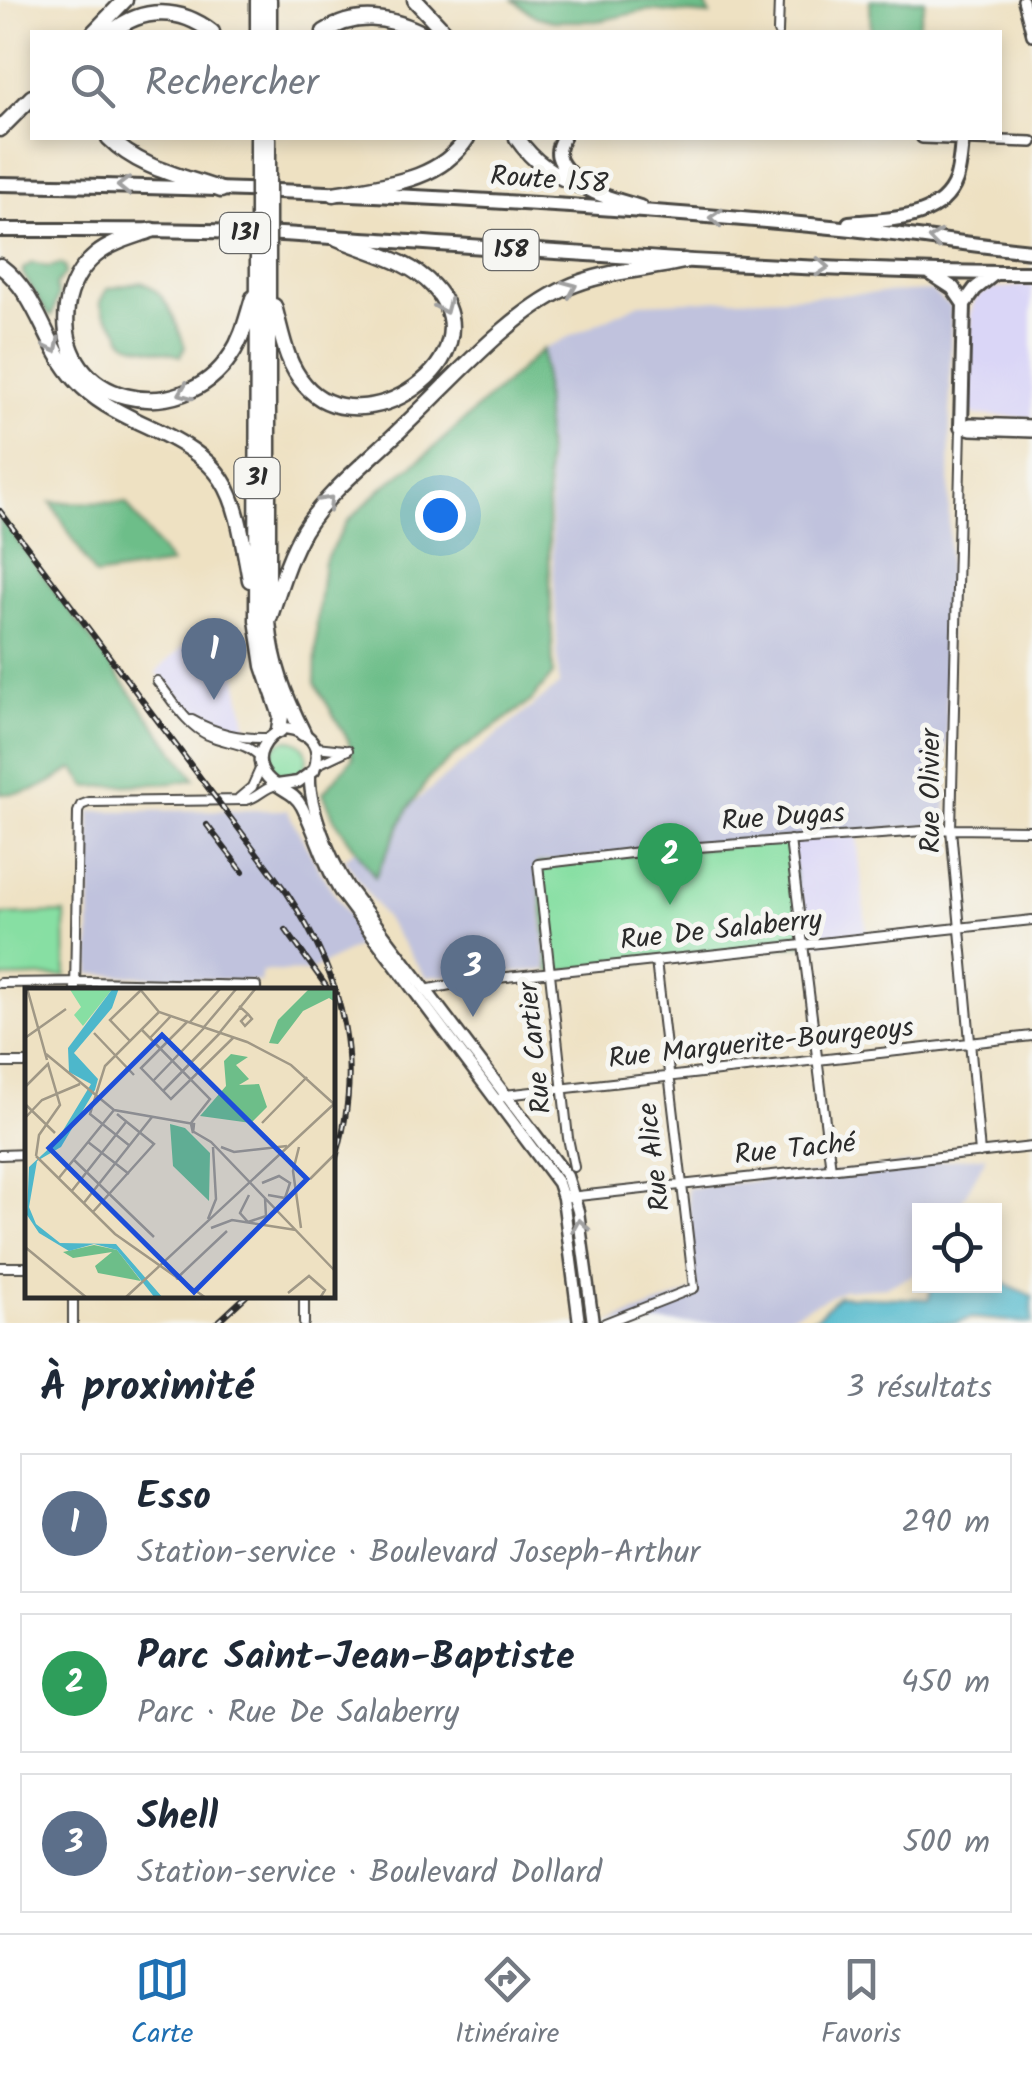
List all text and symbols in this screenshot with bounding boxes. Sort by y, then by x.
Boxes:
search box [30,30,1002,140]
text: Rechercher [145,55,318,115]
icon: search [65,58,120,113]
street label: Route 158 [489,154,609,208]
one-way arrow [115,176,131,197]
one-way arrow [708,207,724,229]
road number: 131 [220,213,270,253]
road number: 158 [484,230,538,270]
one-way arrow [927,230,944,251]
one-way arrow [815,256,831,277]
one-way arrow [560,280,578,300]
one-way arrow [432,297,452,315]
one-way arrow [41,336,61,354]
one-way arrow [177,380,195,400]
road number: 31 [234,458,280,498]
your location [415,490,466,541]
one-way arrow [316,495,334,514]
pin: 1 [182,618,246,700]
street label: Rue Olivier [909,727,954,853]
street label: Rue Dugas [720,791,846,845]
pin: 2 [638,822,702,905]
street label: Rue De Salaberry [618,898,825,964]
pin: 3 [440,934,506,1017]
street label: Rue Cartier [507,978,565,1116]
inset map [25,988,335,1298]
street label: Rue Marguerite-Bourgeoys [606,1006,916,1082]
street label: Rue Alice [626,1100,684,1214]
street label: Rue Taché [732,1121,859,1179]
map controls [912,1203,1002,1293]
button: locate [912,1203,1002,1293]
one-way arrow [570,1218,591,1235]
text: À proximité [40,1355,254,1422]
text: 3 résultats [846,1363,992,1414]
text: Esso [137,1468,211,1528]
text: 1 [70,1498,79,1549]
text: 290 m [901,1498,990,1549]
text: Station-service · Boulevard Joseph-Arthur [137,1528,700,1579]
text: Parc Saint-Jean-Baptiste [137,1628,574,1688]
text: 2 [65,1658,84,1709]
text: 450 m [901,1658,990,1709]
text: Parc · Rue De Salaberry [137,1688,459,1739]
text: Shell [137,1788,218,1848]
text: 3 [66,1818,83,1869]
text: 500 m [903,1818,990,1869]
text: Station-service · Boulevard Dollard [137,1848,602,1899]
tab: Carte [131,1952,193,2057]
tab: Itinéraire [455,1952,559,2057]
tab: Favoris [821,1952,901,2057]

